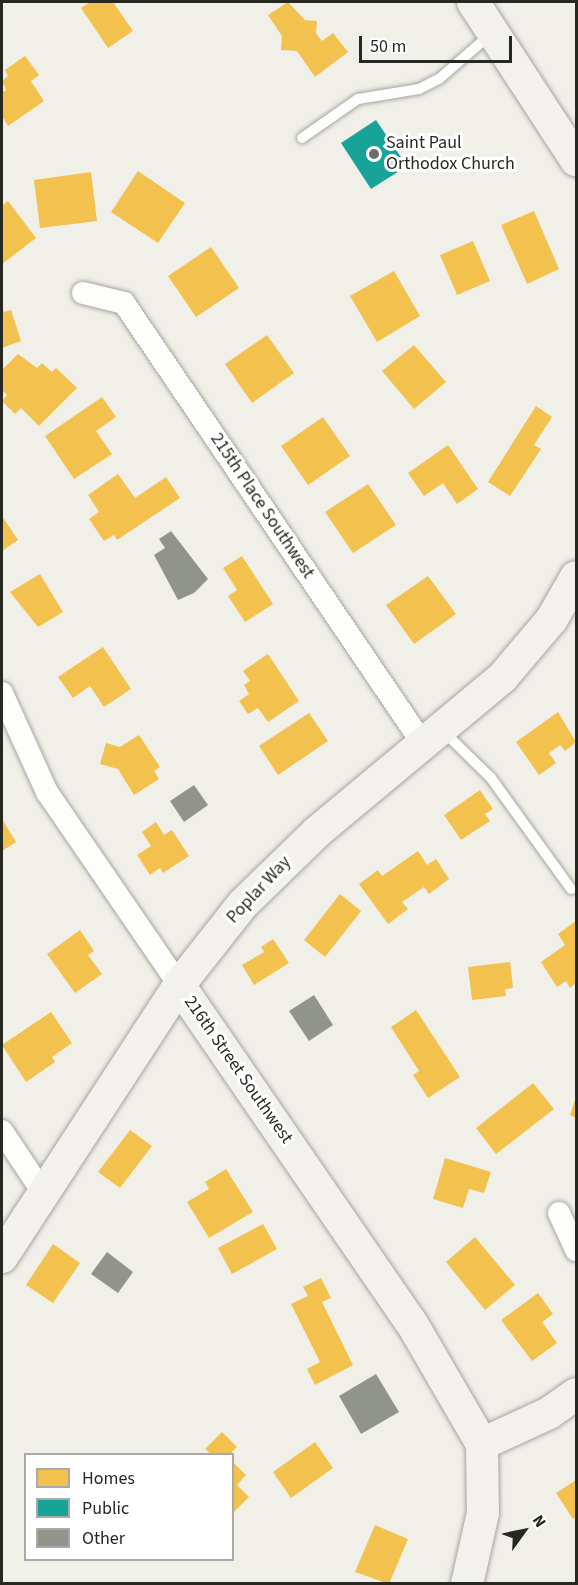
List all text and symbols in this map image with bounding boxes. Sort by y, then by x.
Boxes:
scale bar [362,24,515,62]
text: 50 m [370,34,406,59]
place label: Saint Paul Orthodox Church [386,133,515,176]
marker: Saint Paul Orthodox Church [367,147,381,161]
street label: 215th Place Southwest [205,429,319,583]
street label: Poplar Way [222,852,296,928]
street label: 216th Street Southwest [179,992,297,1148]
legend [24,1453,234,1561]
text: Homes [82,1466,135,1491]
text: Public [82,1496,129,1521]
north arrow [494,1501,554,1561]
text: N [527,1511,551,1532]
text: Other [82,1526,125,1551]

